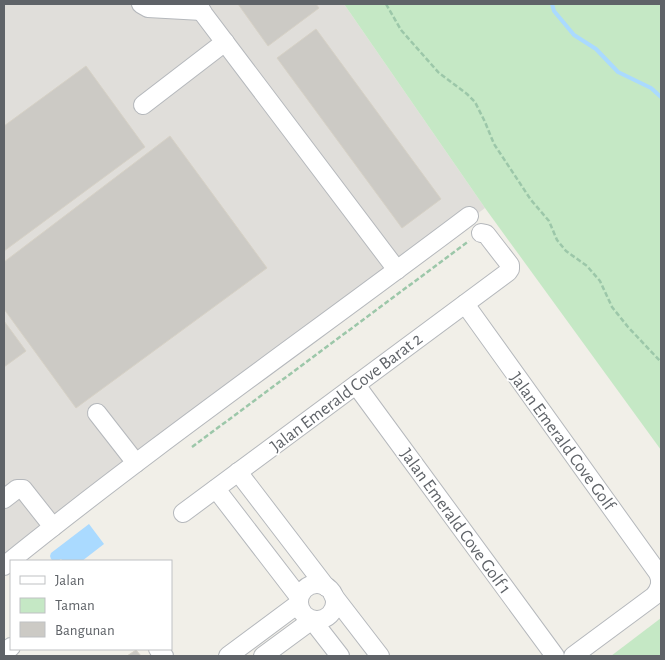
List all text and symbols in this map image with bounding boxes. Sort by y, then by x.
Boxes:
street label: Jalan Emerald Cove Barat 2 [267,330,426,456]
street label: Jalan Emerald Cove Golf [506,369,619,515]
street label: Jalan Emerald Cove Golf 1 [397,446,514,598]
legend [10,560,172,650]
text: Jalan [55,573,85,588]
text: Taman [55,598,95,613]
text: Bangunan [55,623,115,638]

